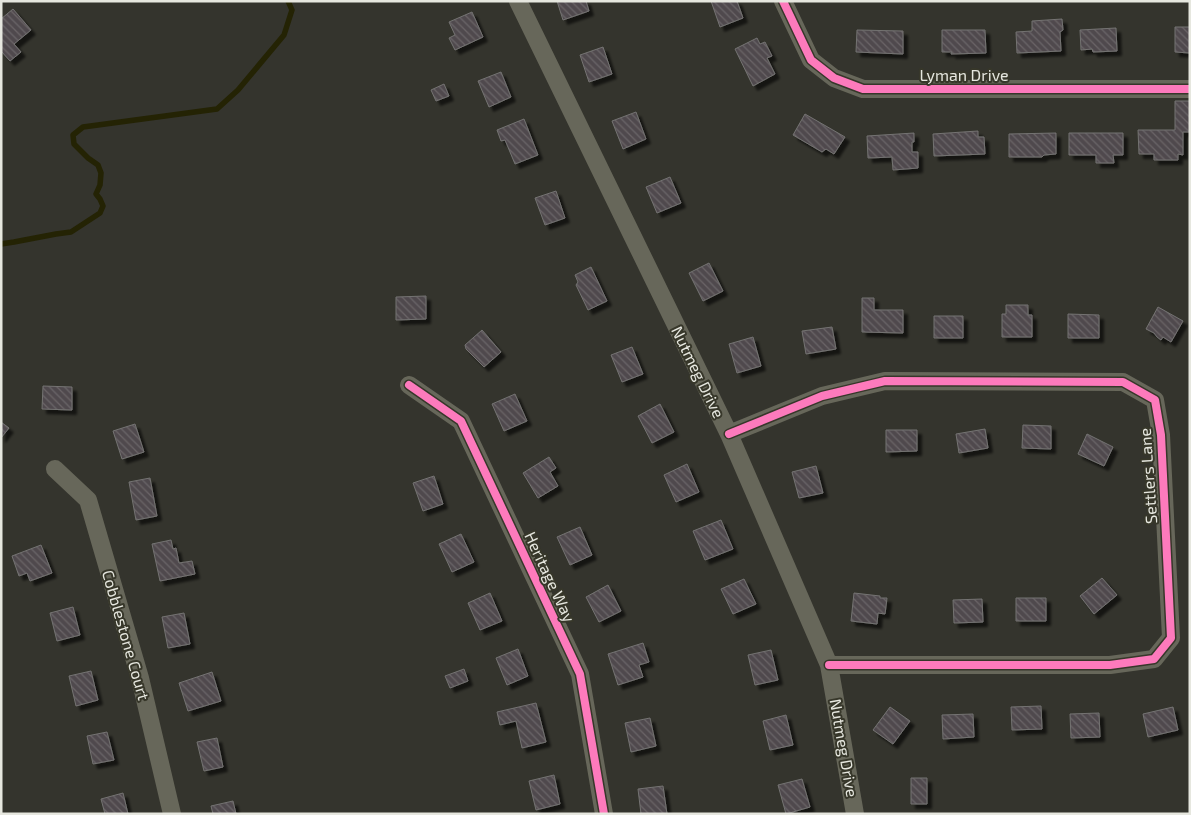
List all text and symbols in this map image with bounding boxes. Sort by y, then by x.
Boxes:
street label: Lyman Drive [919,65,1009,84]
street label: Nutmeg Drive [668,323,729,421]
street label: Settlers Lane [1135,427,1160,525]
street label: Heritage Way [521,529,580,626]
street label: Cobblestone Court [99,568,154,702]
street label: Nutmeg Drive [826,697,862,799]

